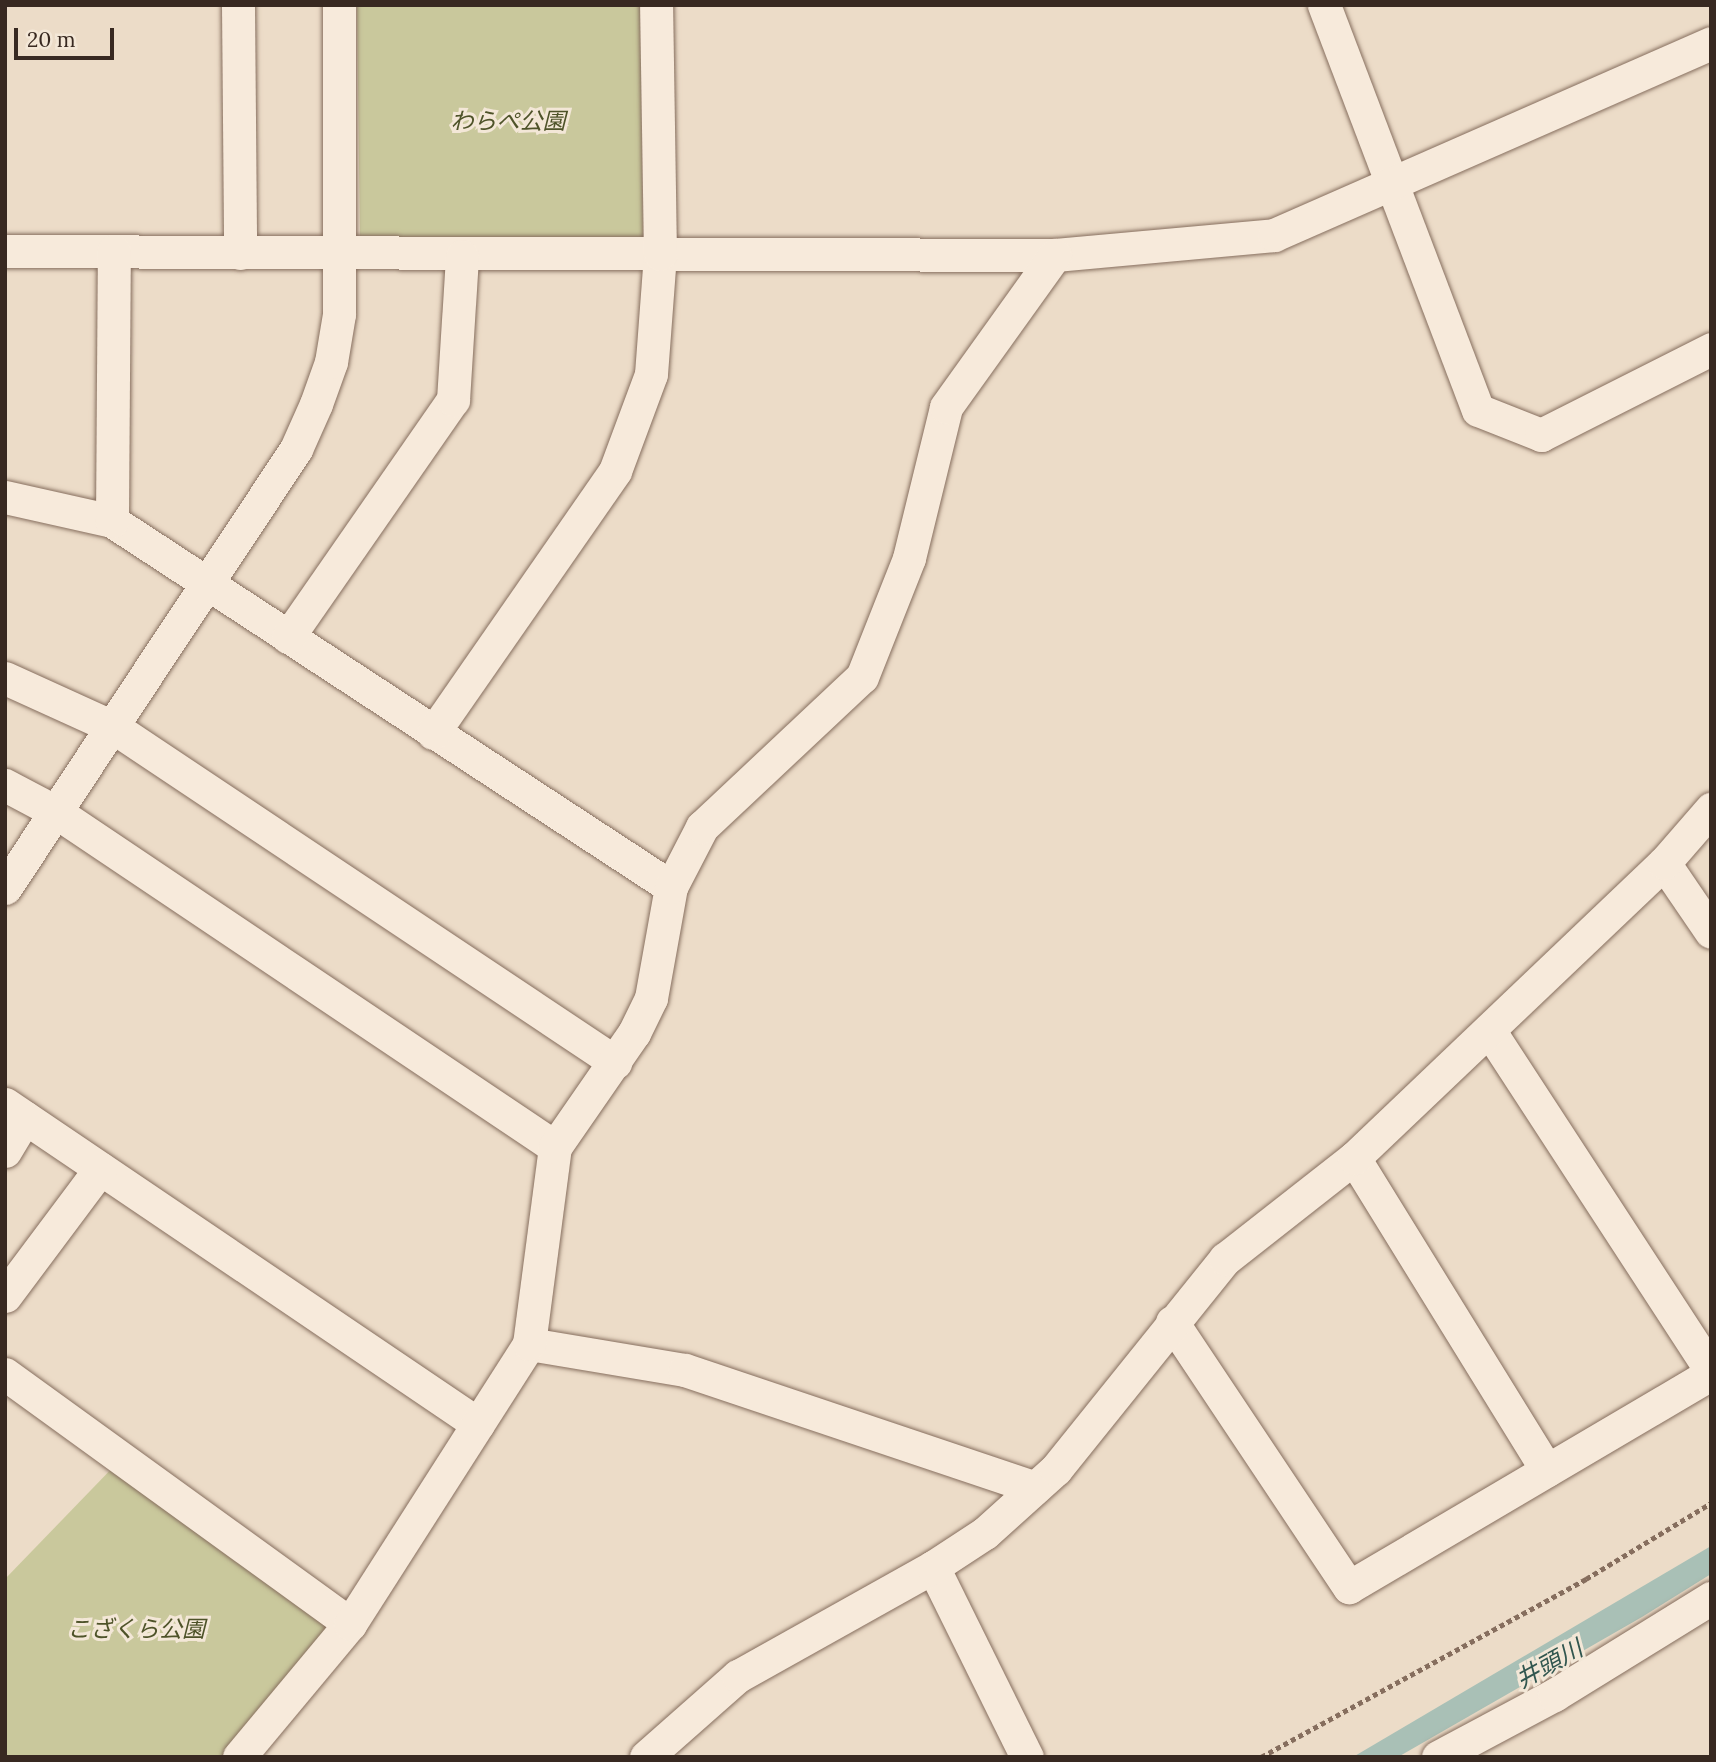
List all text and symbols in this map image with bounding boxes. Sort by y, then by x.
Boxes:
scale bar [18,14,117,58]
text: 20 m [27,26,76,53]
park label: わらぺ公園 [451,107,565,135]
park label: こざくら公園 [67,1615,205,1643]
water label: 井頭川 [1511,1634,1587,1694]

